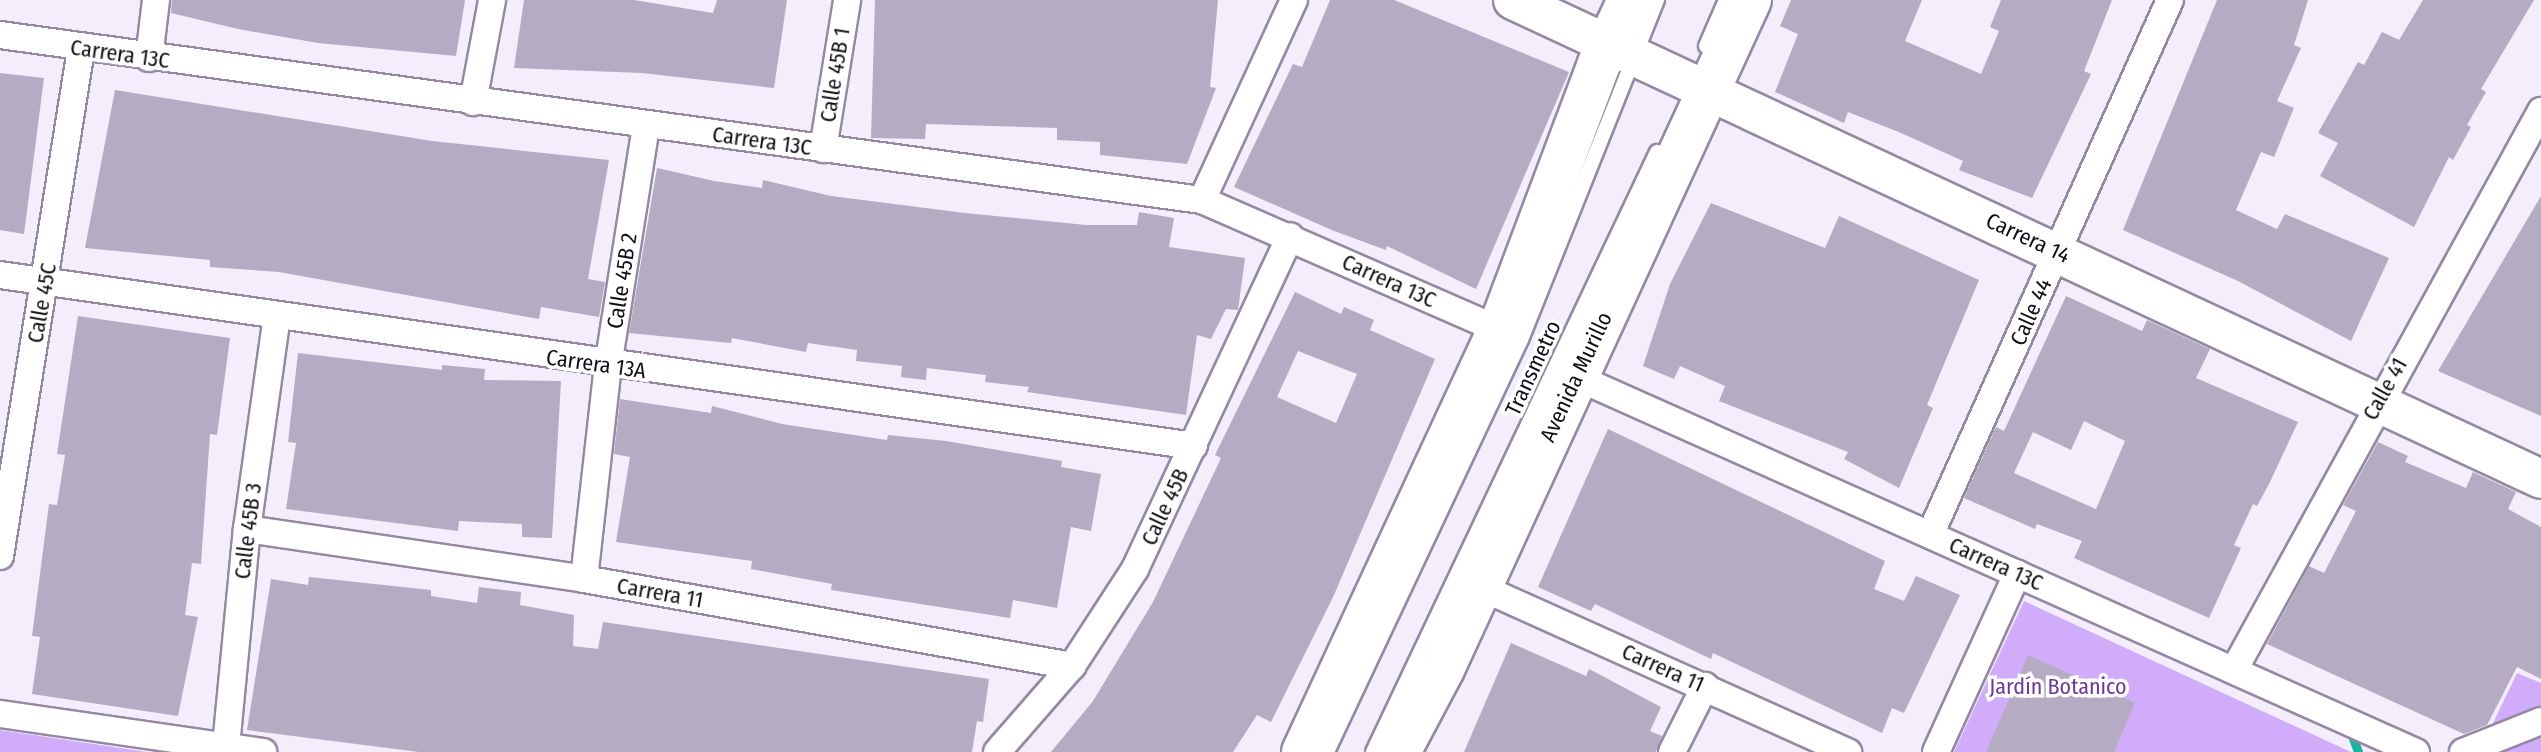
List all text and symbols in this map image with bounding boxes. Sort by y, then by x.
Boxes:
street label: Calle 45B 1 [815,26,855,124]
street label: Carrera 13C [69,34,171,74]
street label: Carrera 13C [711,121,813,161]
street label: Carrera 14 [1982,207,2074,269]
street label: Calle 45B 2 [601,231,643,331]
street label: Carrera 13C [1338,249,1440,313]
street label: Calle 45C [22,261,62,345]
street label: Calle 44 [2005,274,2057,350]
street label: Avenida Murillo [1534,308,1618,446]
street label: Transmetro [1500,316,1566,420]
street label: Carrera 13A [544,344,648,384]
street label: Calle 41 [2357,353,2413,425]
street label: Calle 45B [1136,464,1194,550]
street label: Calle 45B 3 [229,481,267,581]
street label: Carrera 13C [1945,532,2047,596]
street label: Carrera 11 [615,572,705,614]
street label: Carrera 11 [1618,638,1708,698]
park label: Jardín Botanico [1989,674,2127,700]

